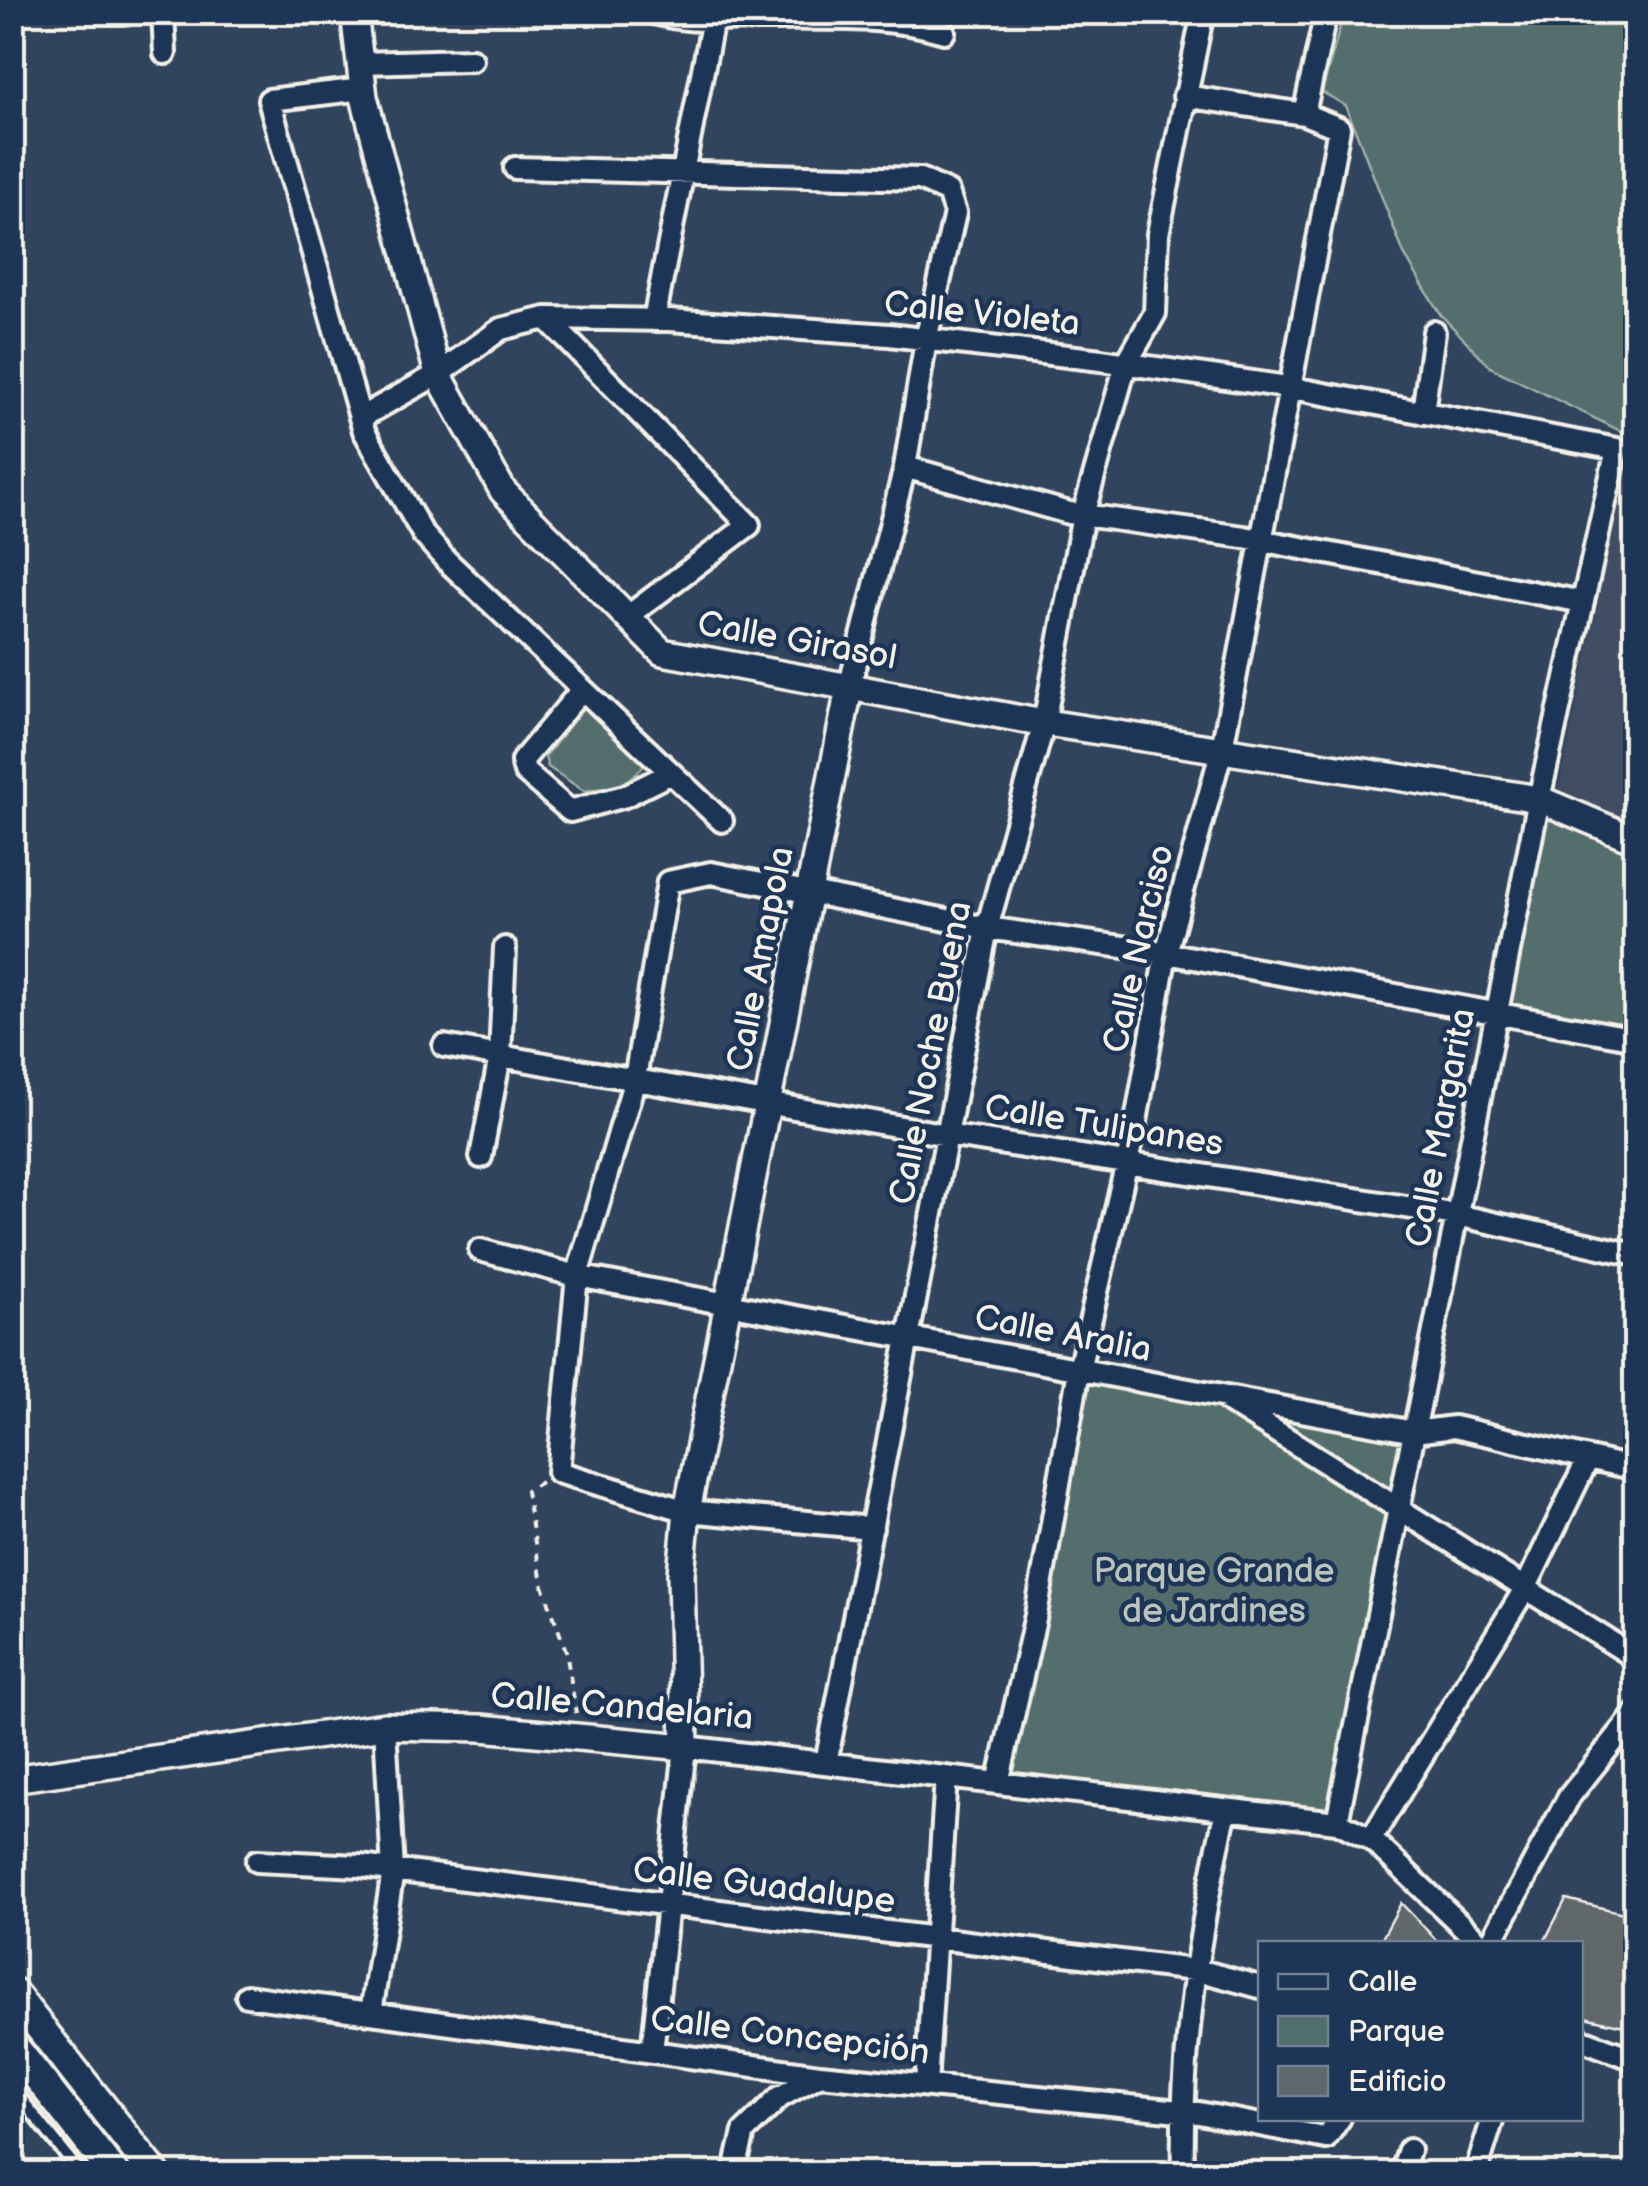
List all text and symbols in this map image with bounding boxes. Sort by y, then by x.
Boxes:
street label: Calle Violeta [882,282,1082,346]
street label: Calle Girasol [694,602,900,680]
street label: Calle Narciso [1094,841,1184,1057]
street label: Calle Amapola [718,843,804,1075]
street label: Calle Noche Buena [880,898,982,1208]
street label: Calle Margarita [1397,1005,1485,1251]
street label: Calle Tulipanes [982,1086,1226,1166]
street label: Calle Aralia [971,1296,1155,1372]
park label: Parque Grande de Jardines [1093,1550,1335,1633]
street label: Calle Candelaria [489,1674,755,1740]
street label: Calle Guadalupe [630,1849,898,1923]
legend [1258,1941,1583,2121]
text: Calle [1348,1964,1417,2000]
street label: Calle Concepción [648,1998,932,2074]
text: Parque [1348,2014,1445,2050]
text: Edificio [1348,2064,1447,2100]

